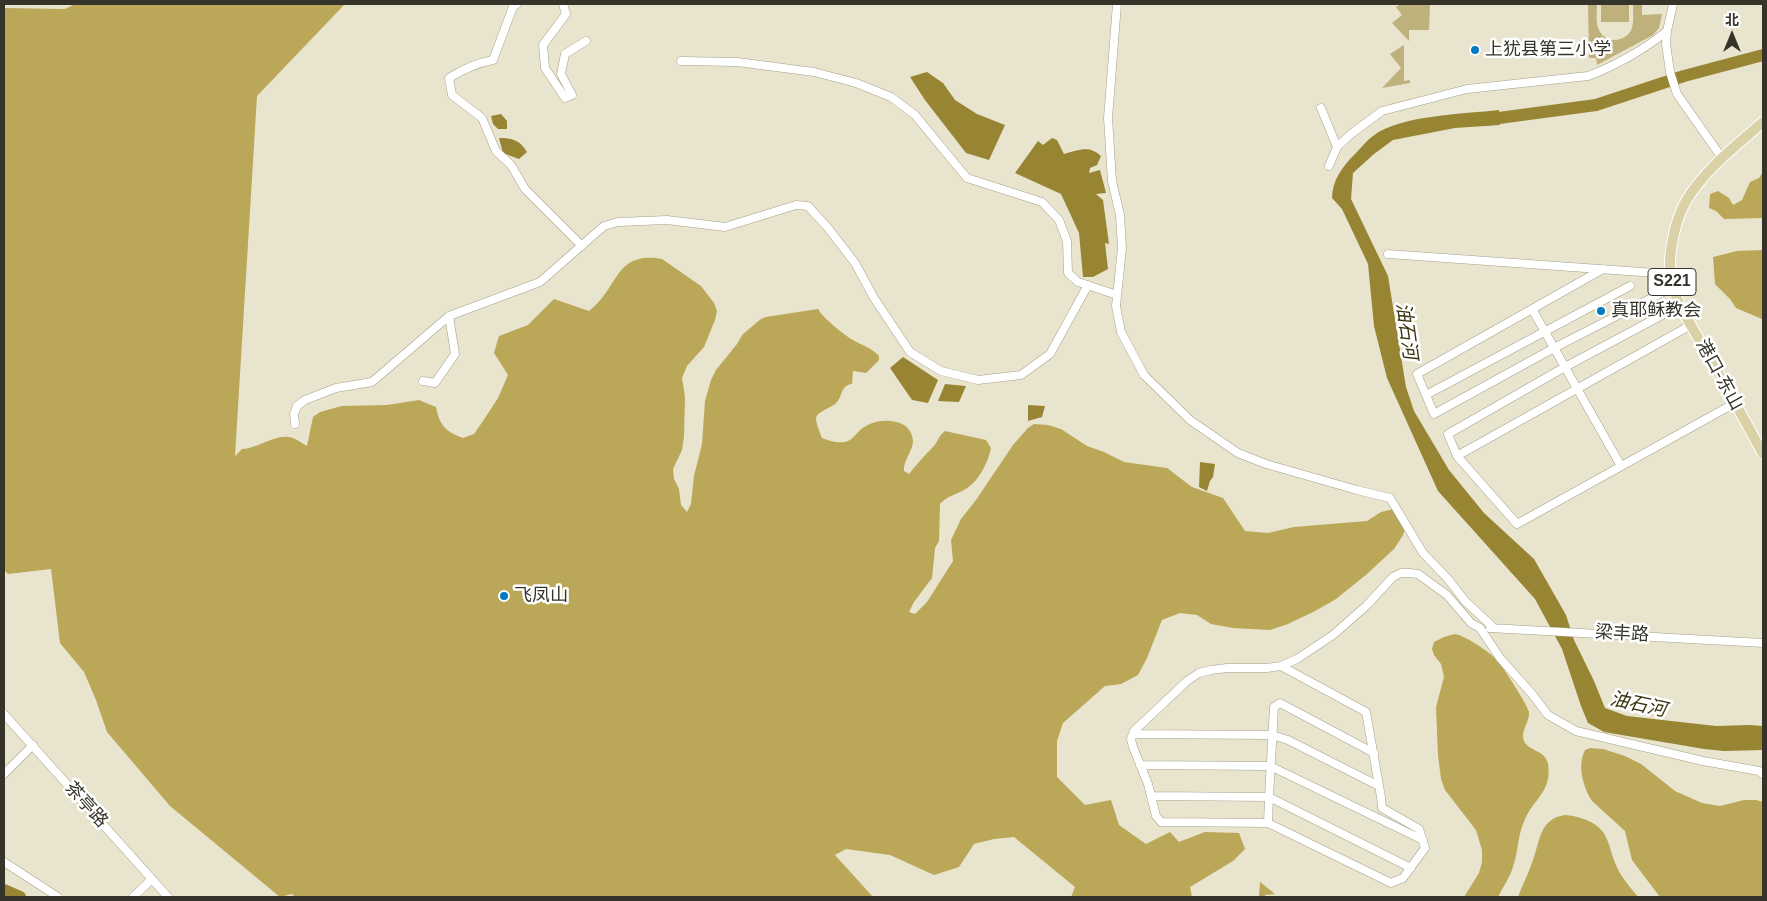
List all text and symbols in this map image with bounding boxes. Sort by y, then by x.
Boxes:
north arrow [1707,10,1757,60]
text: 北 [1725,12,1739,28]
place label: 上犹县第三小学 [1485,39,1611,61]
marker: 上犹县第三小学 [1469,44,1481,56]
road number: S221 [1648,268,1696,296]
place label: 真耶稣教会 [1611,300,1701,322]
water label: 油石河 [1391,301,1421,361]
marker: 真耶稣教会 [1595,305,1607,317]
street label: 港口-东山 [1691,336,1747,414]
place label: 飞凤山 [514,585,568,607]
marker: 飞凤山 [498,590,510,602]
street label: 梁丰路 [1594,622,1650,646]
water label: 油石河 [1608,688,1668,722]
street label: 茶亭路 [60,778,112,832]

